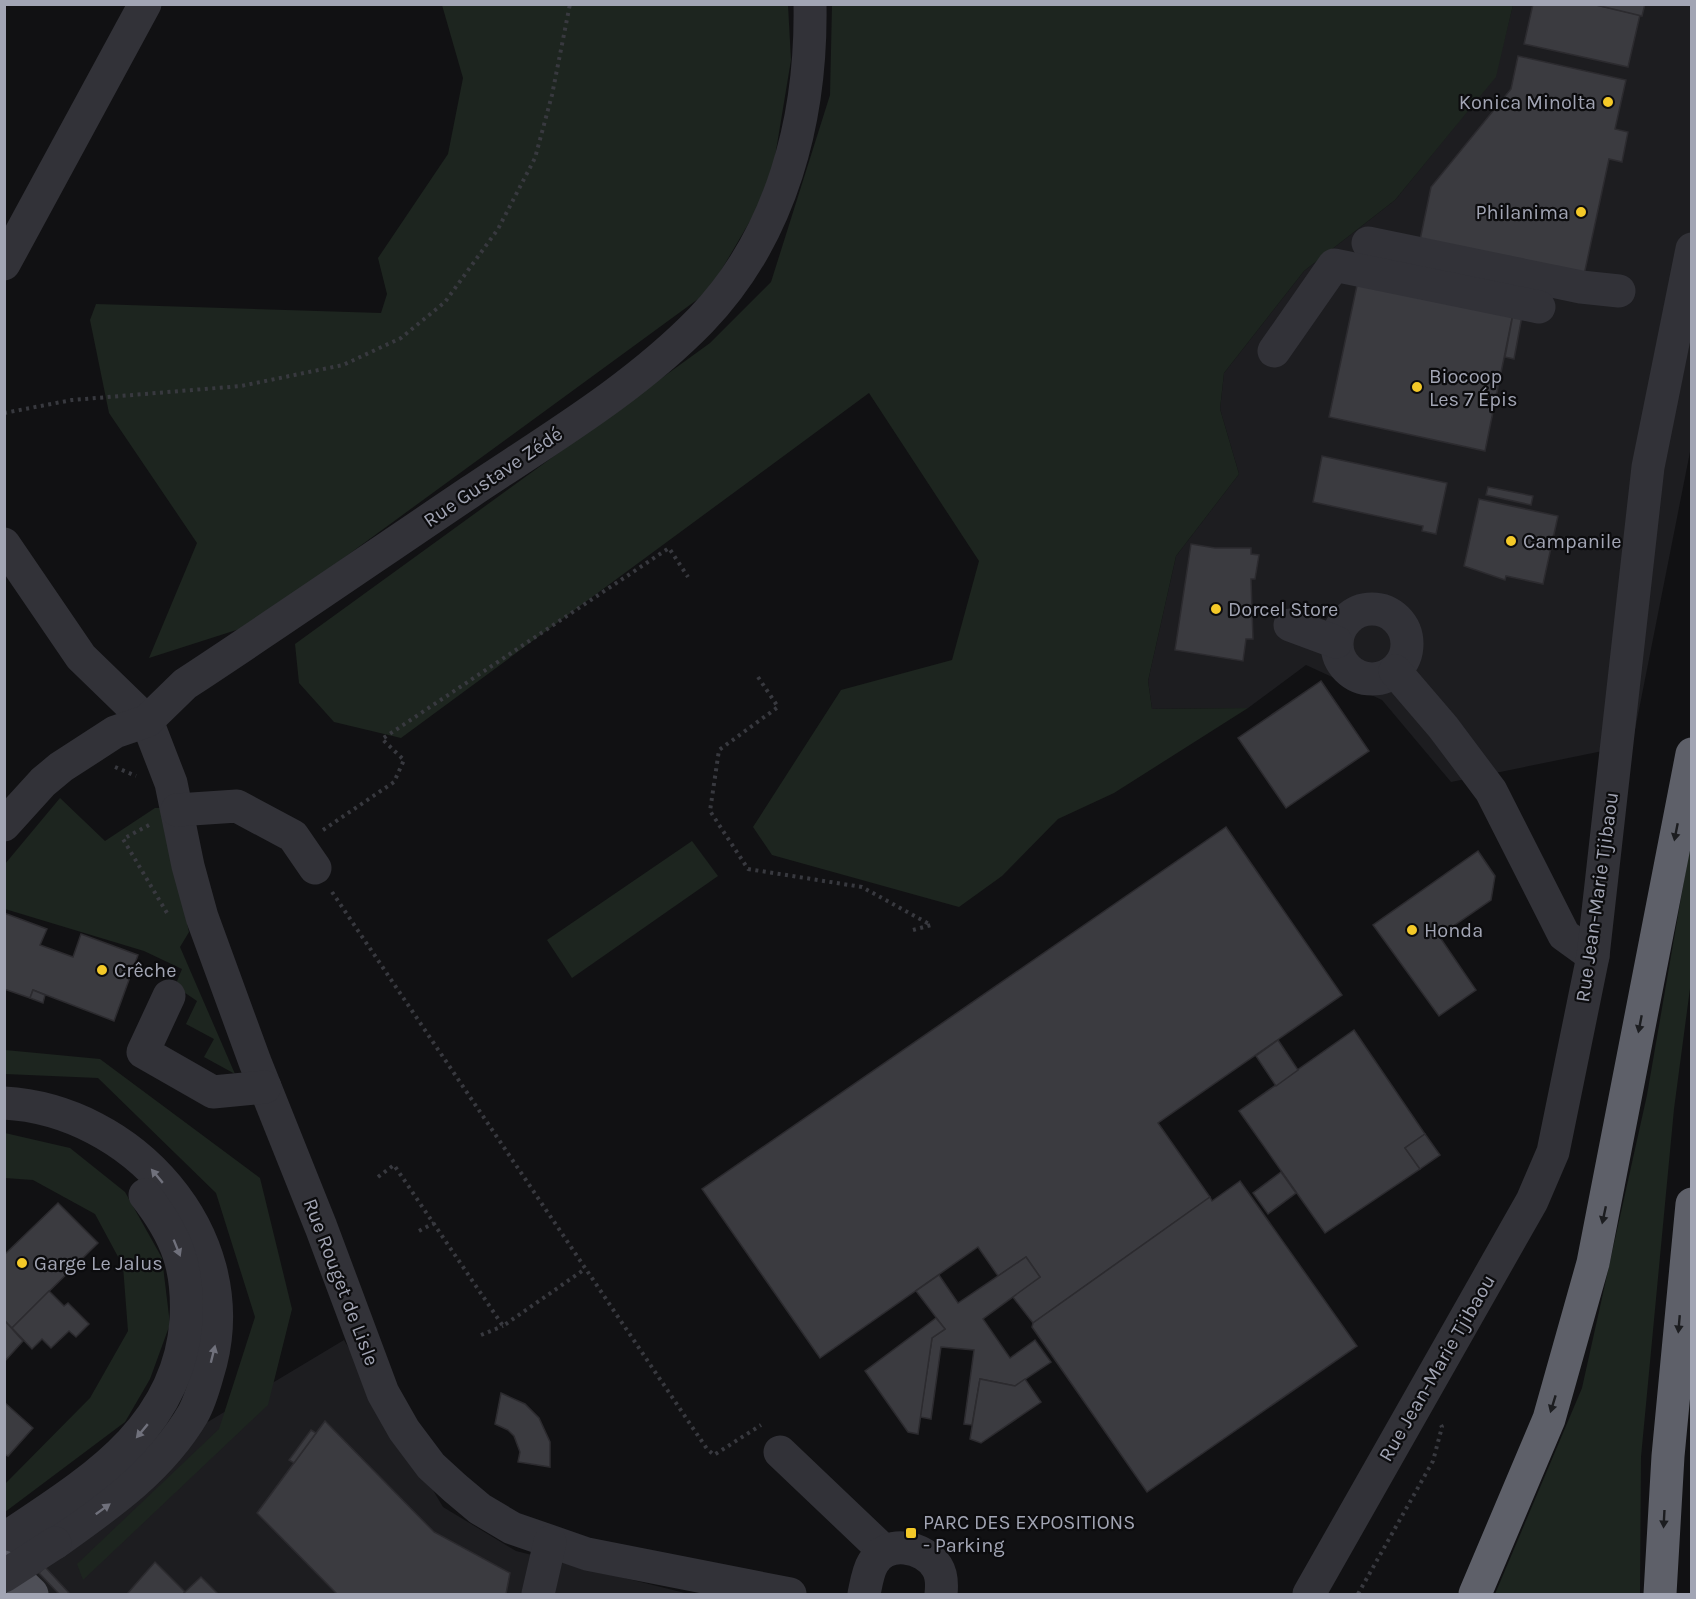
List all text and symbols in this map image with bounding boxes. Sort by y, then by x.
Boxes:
place label: Konica Minolta [1459,91,1596,114]
marker: Konica Minolta [1601,95,1615,109]
place label: Philanima [1476,201,1569,224]
marker: Philanima [1574,205,1588,219]
place label: Biocoop Les 7 Épis [1429,365,1517,411]
marker: Biocoop Les 7 Épis [1410,380,1424,394]
street label: Rue Gustave Zédé [419,422,567,532]
place label: Campanile [1523,530,1622,553]
marker: Campanile [1504,534,1518,548]
place label: Dorcel Store [1228,598,1338,621]
marker: Dorcel Store [1209,602,1223,616]
street label: Rue Jean-Marie Tjibaou [1571,790,1623,1004]
one-way arrow [1671,823,1680,842]
place label: Honda [1424,919,1483,942]
marker: Honda [1405,923,1419,937]
place label: Crêche [114,959,176,982]
marker: Crêche [95,963,109,977]
one-way arrow [1635,1014,1644,1033]
one-way arrow [151,1169,164,1184]
street label: Rue Rouget de Lisle [299,1195,383,1369]
one-way arrow [1598,1206,1608,1225]
one-way arrow [172,1240,182,1258]
place label: Garge Le Jalus [34,1252,163,1275]
marker: Garge Le Jalus [15,1256,29,1270]
street label: Rue Jean-Marie Tjibaou [1374,1270,1500,1466]
one-way arrow [1674,1315,1684,1334]
one-way arrow [208,1345,218,1363]
one-way arrow [1548,1395,1558,1413]
one-way arrow [135,1423,148,1439]
one-way arrow [94,1503,110,1515]
one-way arrow [1660,1509,1669,1528]
place label: PARC DES EXPOSITIONS - Parking [923,1511,1135,1557]
marker: PARC DES EXPOSITIONS - Parking [904,1526,918,1540]

